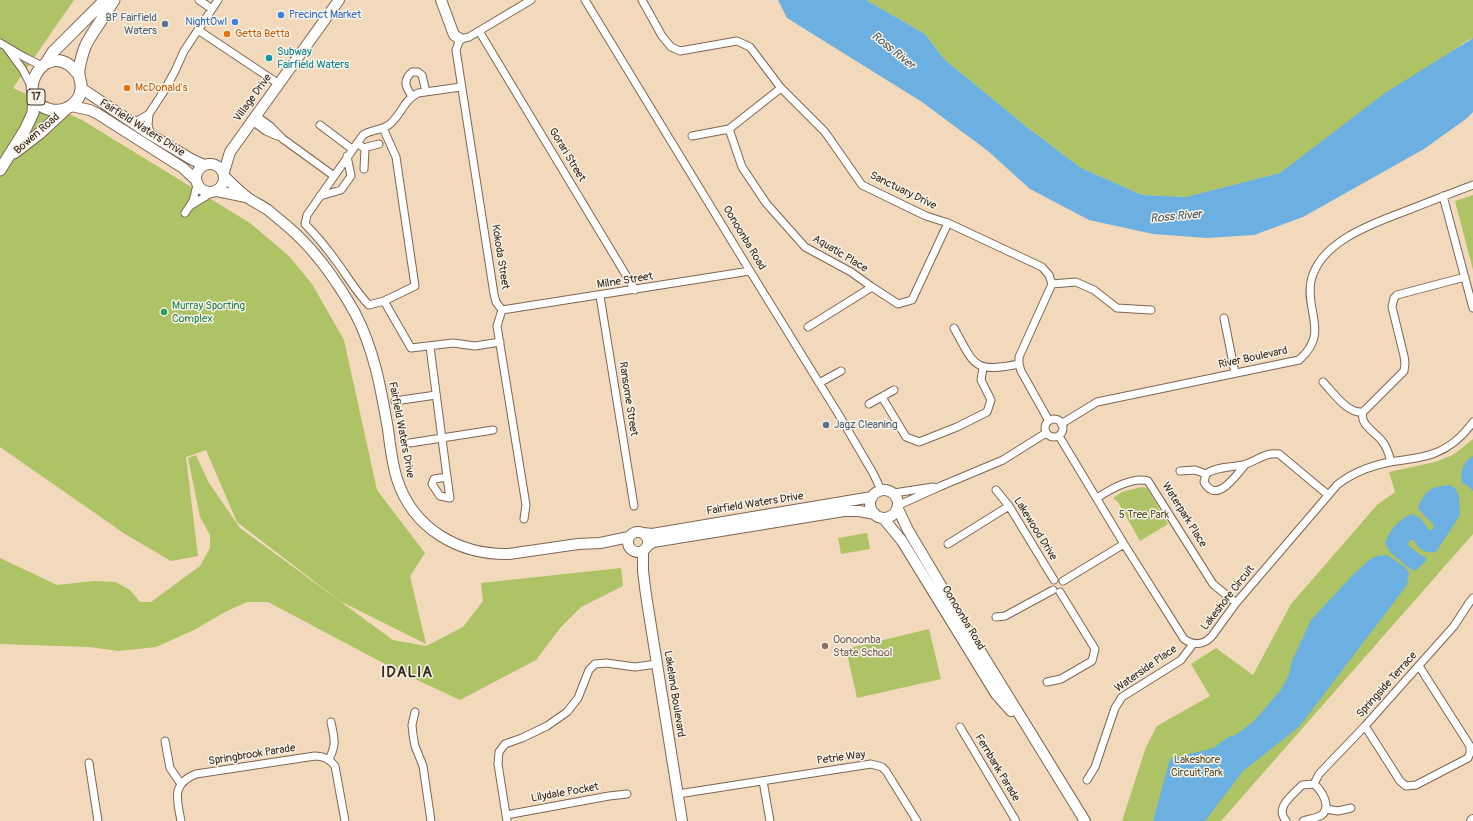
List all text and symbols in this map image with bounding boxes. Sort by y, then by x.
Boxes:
place label: Precinct Market [289,8,361,22]
marker: Precinct Market [276,10,286,20]
place label: BP Fairfield Waters [105,11,157,37]
place label: NightOwl [185,15,227,29]
marker: NightOwl [230,17,240,27]
marker: BP Fairfield Waters [160,19,170,29]
place label: Getta Betta [235,27,290,41]
marker: Getta Betta [222,29,232,39]
water label: Ross River [868,29,918,73]
place label: Subway Fairfield Waters [277,45,349,71]
marker: Subway Fairfield Waters [264,53,274,63]
street label: Village Drive [231,72,275,124]
place label: McDonald's [135,81,188,95]
marker: McDonald's [122,83,132,93]
road number: 17 [27,89,45,105]
street label: Fairfield Waters Drive [97,96,187,160]
street label: Bowen Road [12,111,62,157]
street label: Gorari Street [546,126,588,184]
street label: Sanctuary Drive [867,169,939,213]
street label: Oonoonba Road [720,203,768,273]
water label: Ross River [1150,208,1202,226]
street label: Kokoda Street [488,223,512,291]
street label: Aquatic Place [810,232,870,276]
street label: Milne Street [596,270,654,292]
place label: Murray Sporting Complex [172,299,245,325]
marker: Murray Sporting Complex [159,307,169,317]
street label: River Boulevard [1217,344,1289,372]
street label: Ransome Street [616,361,640,437]
street label: Fairfield Waters Drive [385,381,417,479]
place label: Jagz Cleaning [834,418,897,432]
marker: Jagz Cleaning [821,420,831,430]
street label: Waterpark Place [1159,480,1209,550]
street label: Fairfield Waters Drive [706,490,804,518]
street label: Lakewood Drive [1010,495,1060,563]
park label: 5 Tree Park [1119,508,1169,522]
street label: Lakeshore Circuit [1198,563,1258,633]
street label: Oonoonba Road [939,583,987,653]
place label: Oonoonba State School [833,633,892,659]
marker: Oonoonba State School [820,641,830,651]
street label: Waterside Place [1112,643,1180,695]
street label: Springside Terrace [1354,649,1420,721]
street label: Lakeland Boulevard [661,650,687,738]
district label: IDALIA [381,664,433,682]
street label: Fernbank Parade [972,732,1022,804]
street label: Springbrook Parade [208,742,296,768]
street label: Petrie Way [816,748,866,768]
park label: Lakeshore Circuit Park [1171,753,1223,779]
street label: Lilydale Pocket [530,781,600,805]

